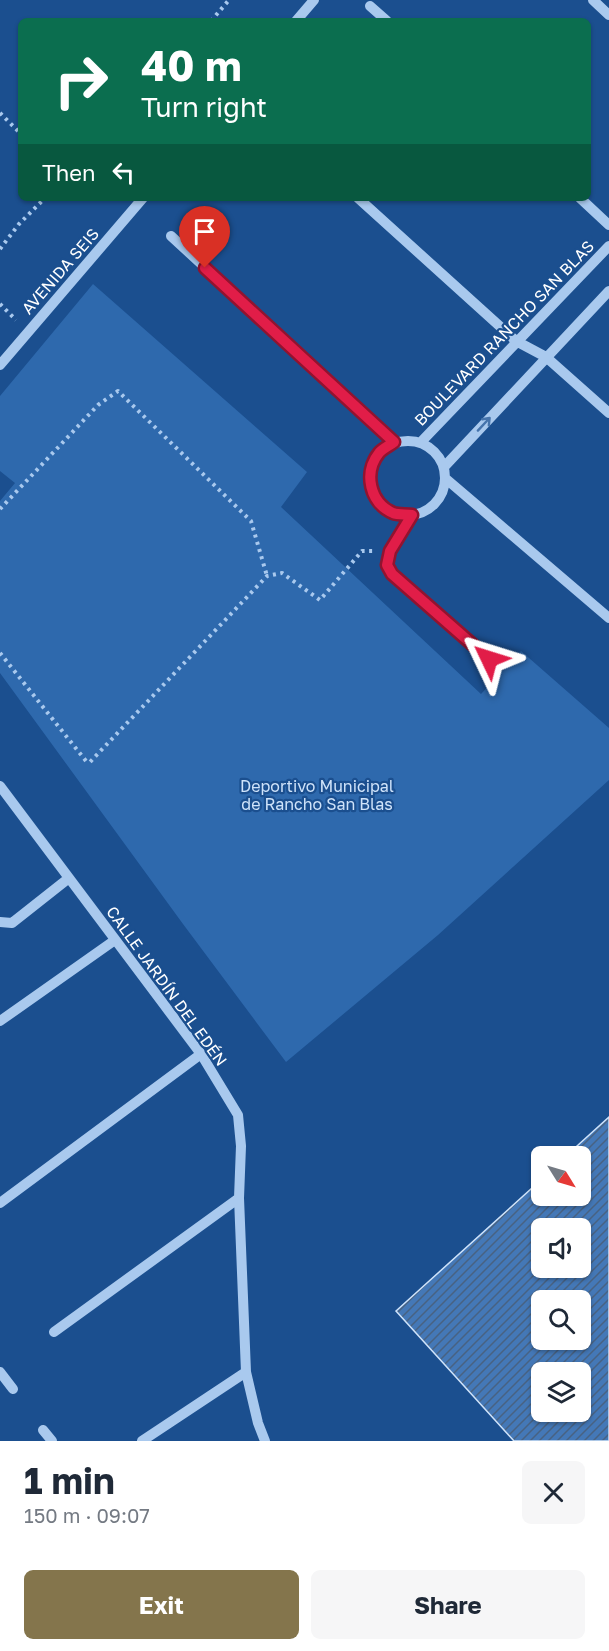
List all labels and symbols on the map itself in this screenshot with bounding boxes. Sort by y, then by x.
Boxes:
pin [179,206,230,268]
street label: AVENIDA SEIS [17,224,103,318]
street label: BOULEVARD RANCHO SAN BLAS [410,236,598,430]
one-way arrow [477,417,491,432]
position arrow [457,627,521,691]
park label: Deportivo Municipal de Rancho San Blas [240,776,394,814]
street label: CALLE JARDÍN DEL EDÉN [102,902,232,1070]
north arrow [531,1146,591,1206]

